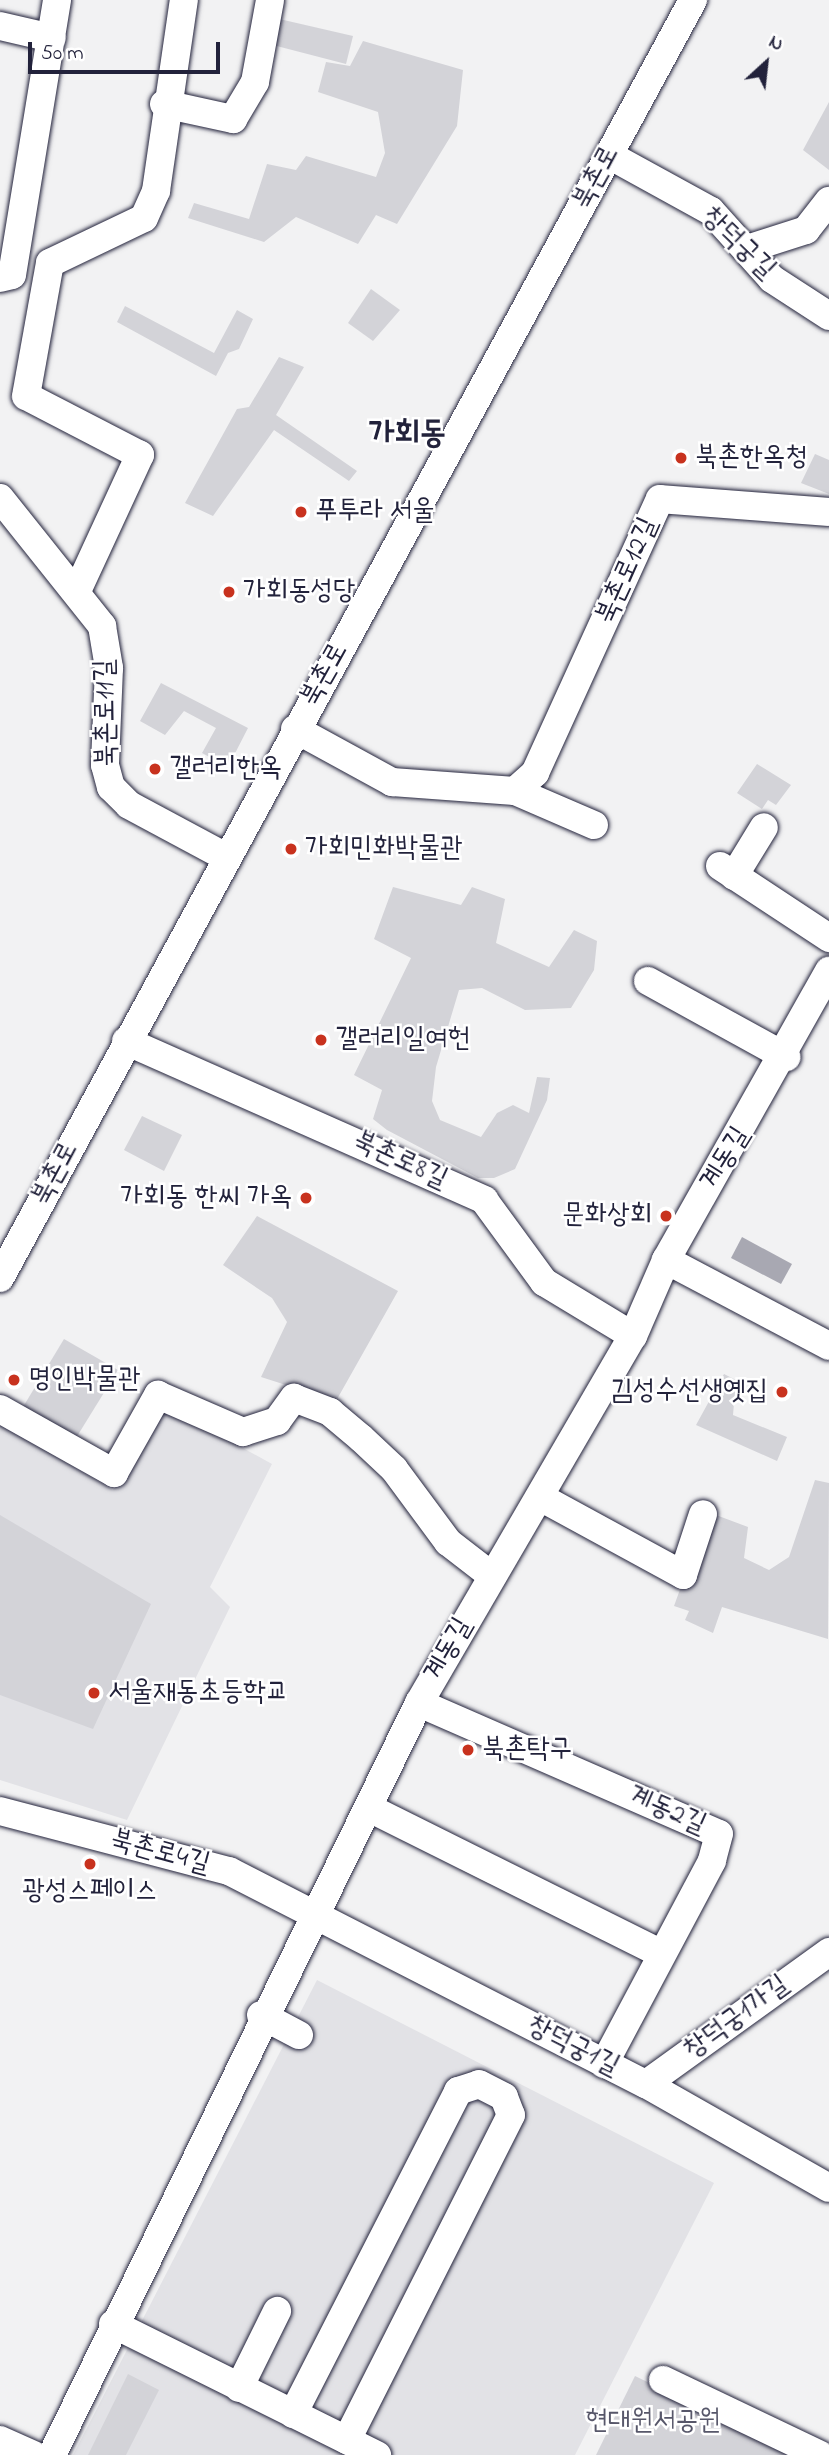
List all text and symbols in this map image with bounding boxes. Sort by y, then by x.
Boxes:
scale bar [32,28,224,72]
north arrow [731,28,801,98]
text: N [764,29,788,59]
text: 50 m [41,39,84,69]
street label: 북촌로 [566,140,628,216]
street label: 창덕궁길 [694,201,782,287]
district label: 가회동 [368,416,446,454]
place label: 북촌한옥청 [695,441,808,475]
marker: 북촌한옥청 [673,450,689,466]
place label: 푸투라 서울 [315,495,435,529]
marker: 푸투라 서울 [293,504,309,520]
street label: 북촌로12길 [590,513,666,629]
place label: 가회동성당 [243,575,356,609]
marker: 가회동성당 [221,584,237,600]
street label: 북촌로 [294,637,356,713]
street label: 북촌로11길 [89,659,125,767]
place label: 갤러리한옥 [169,752,282,786]
marker: 갤러리한옥 [147,761,163,777]
place label: 가회민화박물관 [305,832,463,866]
marker: 가회민화박물관 [283,841,299,857]
place label: 갤러리일여헌 [335,1023,470,1057]
marker: 갤러리일여헌 [313,1032,329,1048]
street label: 계동길 [694,1121,758,1197]
street label: 북촌로8길 [347,1125,453,1197]
street label: 북촌로 [25,1136,87,1212]
place label: 가회동 한씨 가옥 [120,1181,292,1215]
marker: 가회동 한씨 가옥 [298,1190,314,1206]
place label: 문화상회 [562,1199,652,1233]
marker: 문화상회 [658,1208,674,1224]
place label: 명인박물관 [28,1363,141,1397]
marker: 명인박물관 [6,1372,22,1388]
place label: 김성수선생옛집 [610,1375,768,1409]
marker: 김성수선생옛집 [774,1384,790,1400]
street label: 계동길 [418,1612,480,1688]
place label: 서울재동초등학교 [108,1676,288,1710]
marker: 서울재동초등학교 [86,1685,102,1701]
place label: 북촌탁구 [482,1733,572,1767]
marker: 북촌탁구 [460,1742,476,1758]
street label: 계동2길 [623,1779,711,1843]
street label: 북촌로4길 [107,1824,213,1882]
marker: 광성스페이스 [82,1856,98,1872]
place label: 광성스페이스 [22,1875,158,1909]
street label: 창덕궁1가길 [678,1969,796,2067]
street label: 창덕궁1길 [521,2010,625,2084]
park label: 현대원서공원 [585,2405,721,2439]

